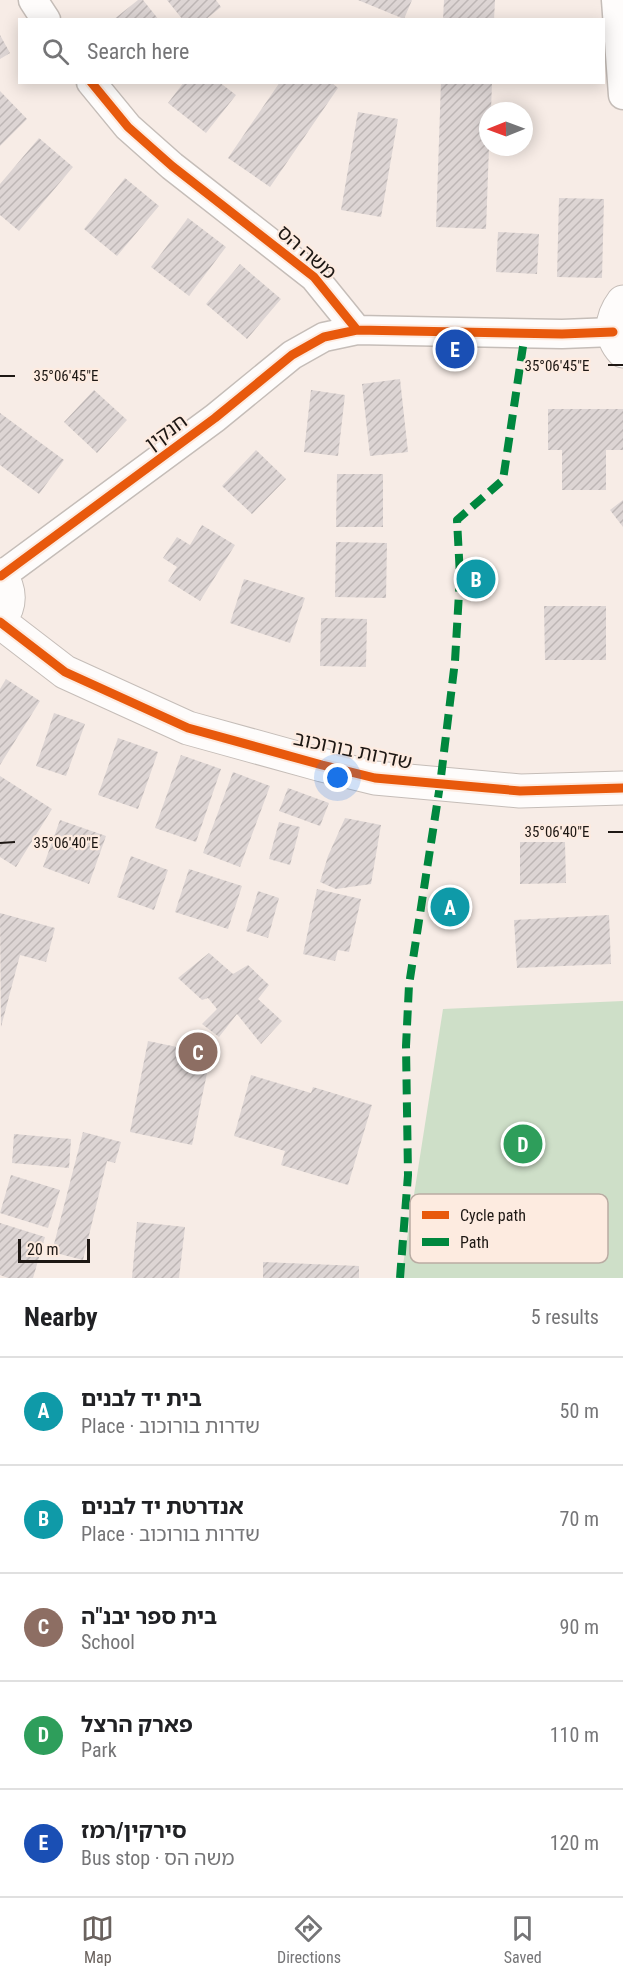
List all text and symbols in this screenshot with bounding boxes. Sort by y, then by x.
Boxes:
search box [18,18,605,84]
icon: search [39,35,72,68]
text: Search here [87,39,189,64]
north arrow [479,102,533,156]
street label: משה הס [273,220,341,284]
pin: E [436,326,474,372]
text: 35°06'45"E [525,357,589,375]
text: 35°06'45"E [34,367,98,385]
street label: חנקין [140,409,192,455]
pin: B [456,556,496,602]
street label: שדרות בורוכוב [291,726,415,774]
your location [323,763,352,792]
text: 35°06'40"E [525,823,589,841]
text: 35°06'40"E [34,834,98,852]
pin: A [430,884,470,930]
pin: C [178,1030,218,1074]
pin: D [504,1122,542,1166]
legend [410,1194,608,1263]
text: Cycle path [460,1206,526,1225]
text: Path [460,1233,489,1252]
scale bar [18,1236,90,1264]
text: 20 m [27,1240,59,1259]
text: Nearby [24,1302,98,1332]
text: 5 results [531,1305,599,1329]
text: בית יד לבנים [81,1386,202,1411]
text: A [38,1399,49,1423]
text: 50 m [560,1399,599,1423]
text: Place · שדרות בורוכוב [81,1414,260,1438]
text: אנדרטת יד לבנים [81,1494,244,1519]
text: B [38,1507,49,1531]
text: 70 m [560,1507,599,1531]
text: Place · שדרות בורוכוב [81,1522,260,1546]
text: בית ספר יבנ"ה [81,1604,217,1629]
text: C [38,1615,49,1639]
text: 90 m [560,1615,599,1639]
text: School [81,1630,135,1654]
text: פארק הרצל [81,1712,193,1737]
text: D [38,1723,49,1747]
text: 110 m [550,1723,599,1747]
text: Park [81,1738,117,1762]
text: סירקין/רמז [81,1818,187,1843]
text: E [39,1831,48,1855]
text: 120 m [550,1831,599,1855]
text: Bus stop · משה הס [81,1846,234,1870]
tab: Map [81,1912,114,1967]
tab: Directions [277,1912,341,1967]
tab: Saved [504,1912,542,1967]

